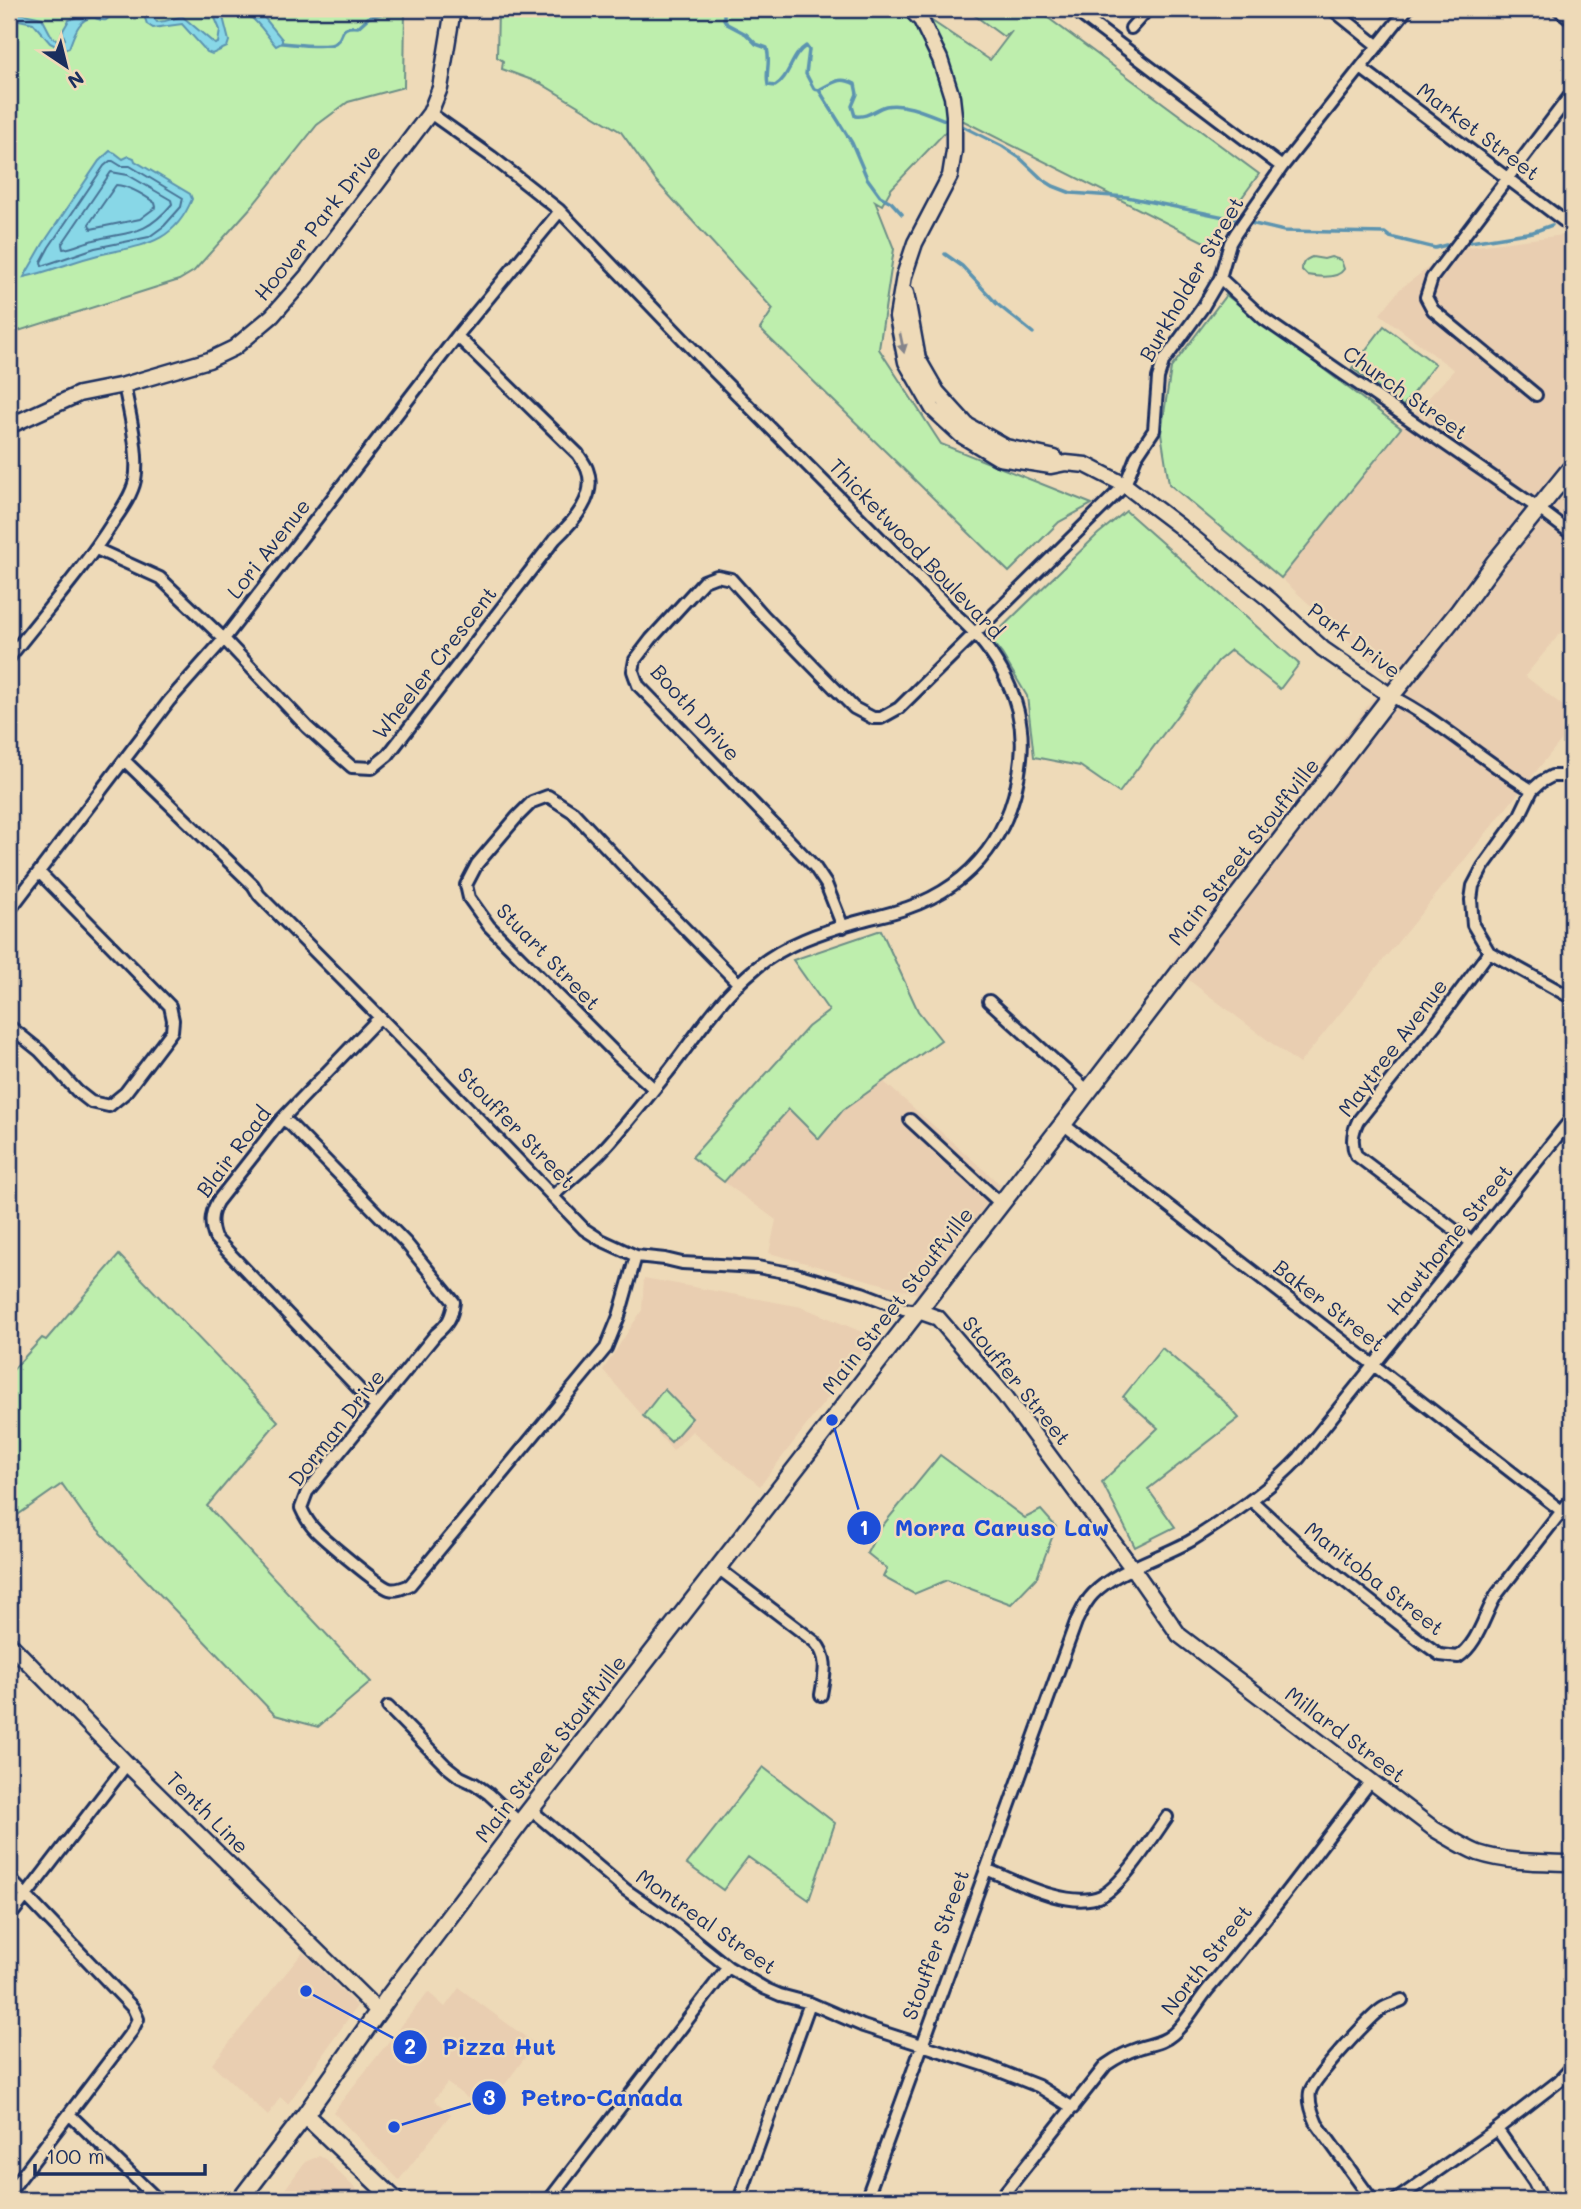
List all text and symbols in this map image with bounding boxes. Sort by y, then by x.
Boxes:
north arrow [32,32,102,102]
text: N [63,66,89,95]
street label: Market Street [1412,76,1546,186]
street label: Hoover Park Drive [247,138,386,306]
street label: Burkholder Street [1132,191,1249,366]
one-way arrow [897,332,908,354]
street label: Church Street [1338,339,1474,445]
street label: Thicketwood Boulevard [824,452,1010,644]
street label: Lori Avenue [220,493,315,604]
street label: Wheeler Crescent [366,580,502,744]
street label: Park Drive [1303,596,1407,684]
street label: Booth Drive [646,658,747,766]
street label: Main Street Stouffville [1161,752,1324,950]
street label: Stuart Street [491,897,607,1015]
street label: Maytree Avenue [1331,973,1453,1121]
street label: Stouffer Street [452,1061,582,1193]
street label: Blair Road [190,1100,276,1202]
street label: Hawthorne Street [1380,1158,1518,1320]
street label: Main Street Stouffville [815,1201,978,1399]
street label: Baker Street [1269,1253,1391,1357]
street label: Stouffer Street [957,1310,1078,1450]
street label: Dorman Drive [282,1363,390,1491]
callout: Morra Caruso Law [846,1506,1123,1550]
text: Morra Caruso Law [895,1512,1109,1542]
text: 1 [859,1513,869,1540]
street label: Manitoba Street [1300,1515,1450,1641]
street label: Main Street Stouffville [468,1649,631,1847]
street label: Millard Street [1280,1680,1412,1788]
street label: Tenth Line [161,1765,255,1859]
street label: Montreal Street [631,1862,782,1979]
street label: Stouffer Street [895,1865,974,2024]
street label: North Street [1154,1898,1257,2020]
callout: Pizza Hut [393,2025,570,2069]
text: Pizza Hut [442,2031,556,2061]
text: 2 [404,2032,416,2059]
callout: Petro-Canada [472,2076,697,2120]
text: Petro-Canada [521,2082,683,2112]
text: 3 [483,2083,495,2110]
scale bar [35,2132,205,2176]
text: 100 m [46,2142,105,2169]

